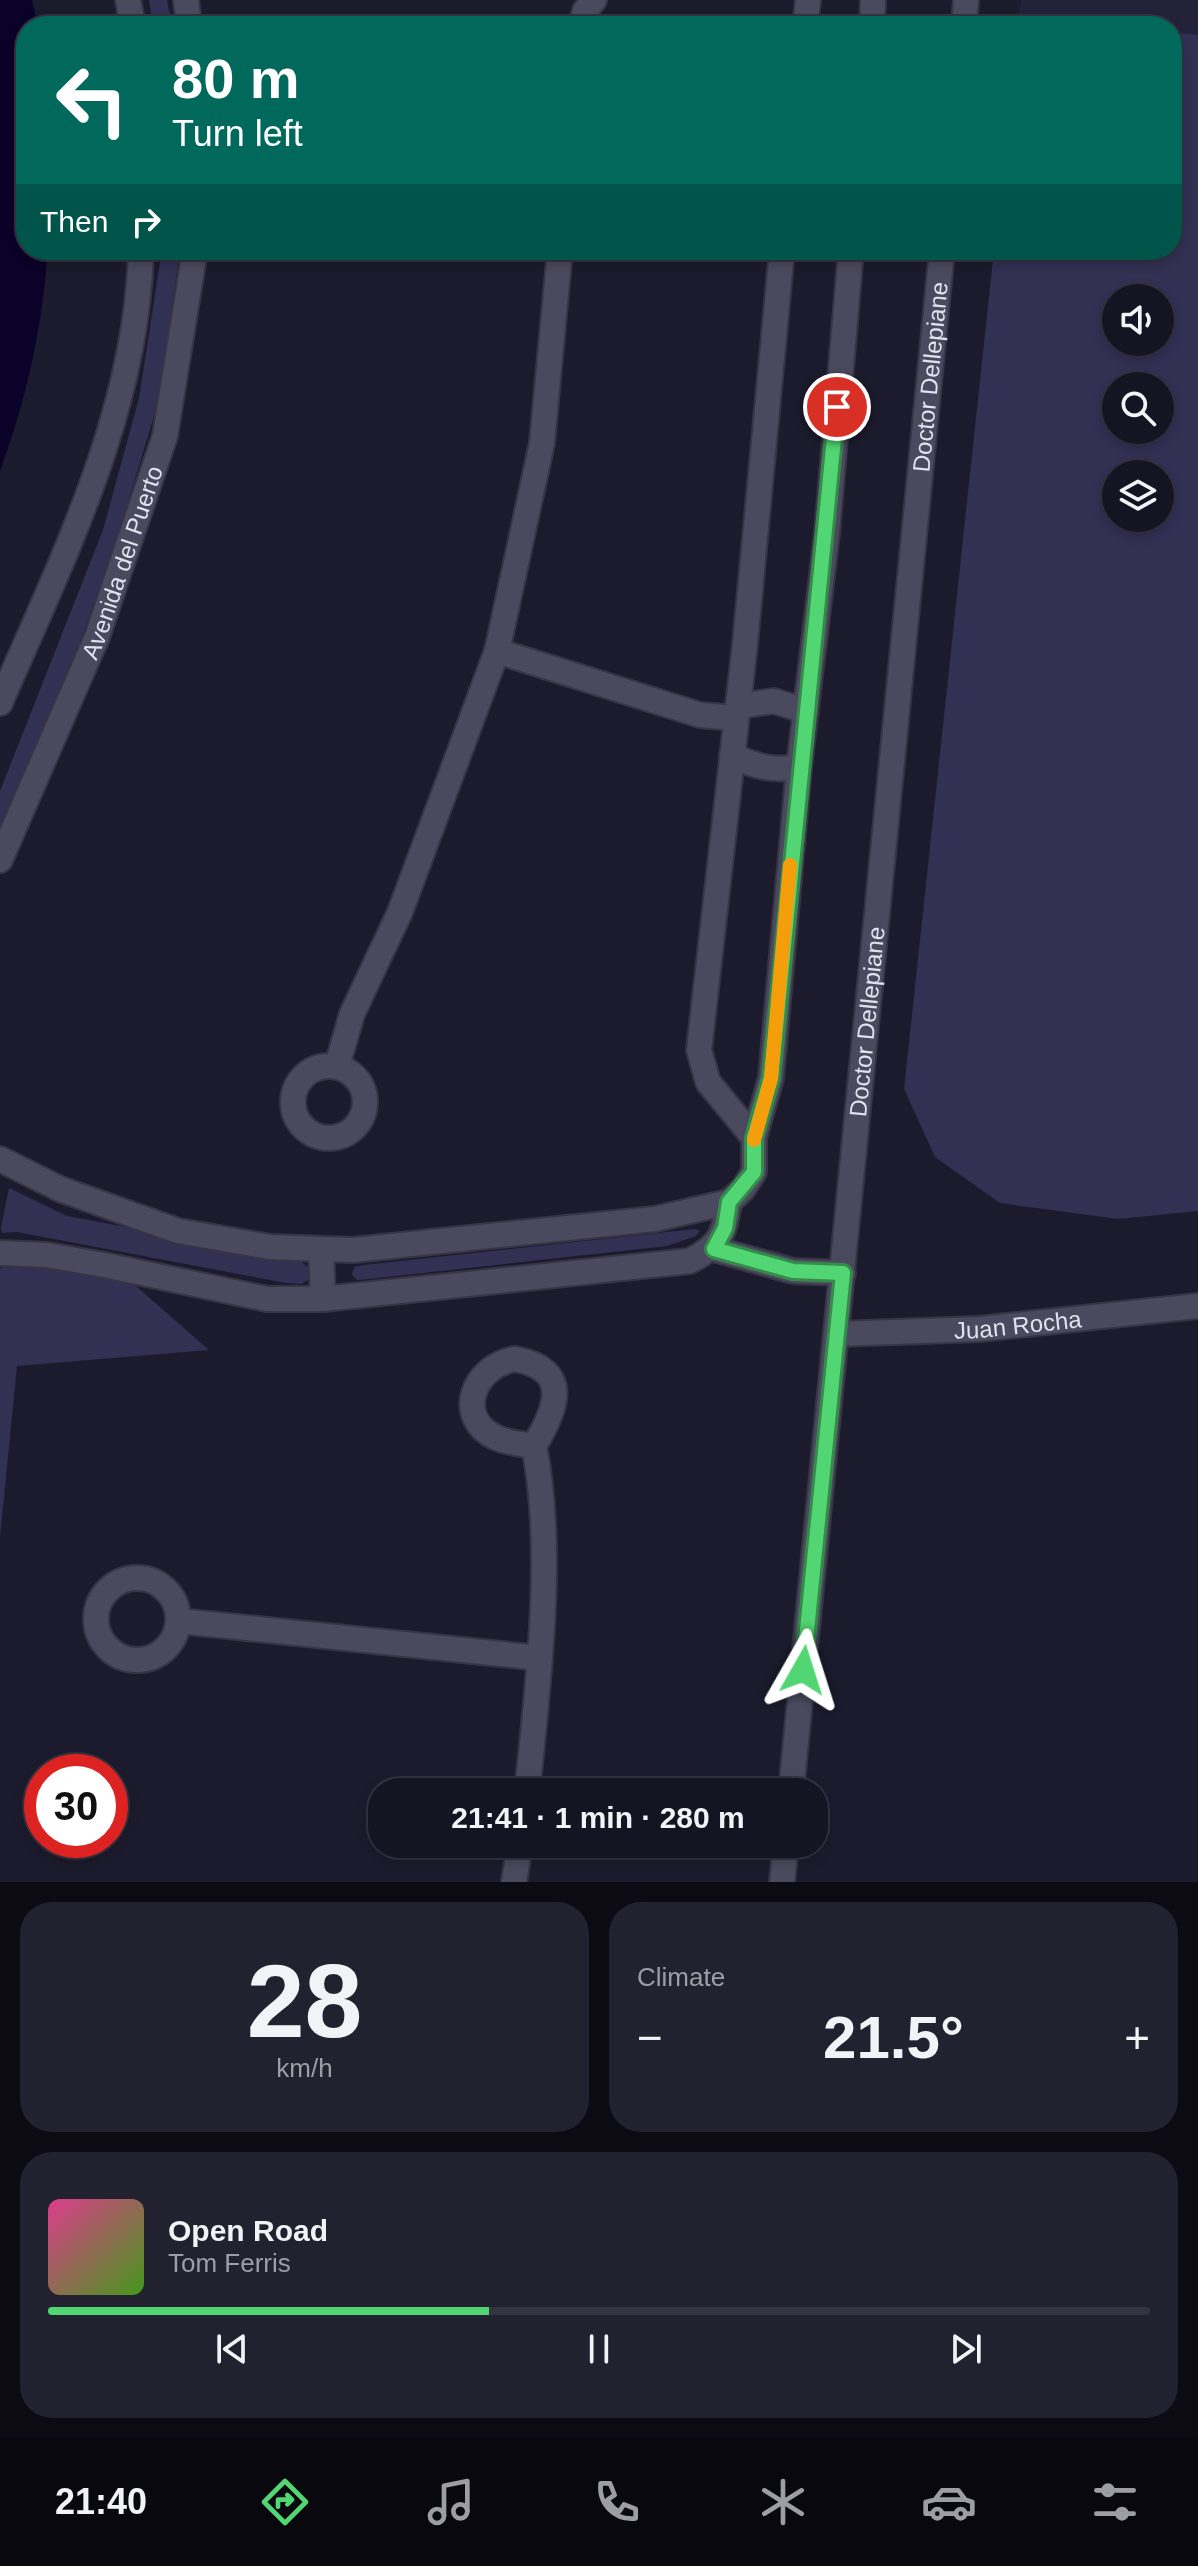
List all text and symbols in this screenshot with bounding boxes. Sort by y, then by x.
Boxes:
text: 80 m [172,47,300,110]
icon: left [40,48,144,152]
text: Turn left [172,113,303,154]
icon: right [124,200,168,244]
text: Then [40,205,108,238]
street label: Doctor Dellepiane [907,280,952,473]
map controls [1102,284,1174,532]
button: sound [1102,284,1174,356]
button: search [1102,372,1174,444]
pin [803,373,871,441]
icon: arrive [815,385,859,429]
button: layers [1102,460,1174,532]
street label: Avenida del Puerto [76,462,167,663]
street label: Doctor Dellepiane [844,925,889,1118]
street label: Juan Rocha [953,1305,1083,1343]
position arrow [761,1628,845,1712]
speed limit sign: 30 [24,1754,128,1858]
text: 21:41 · 1 min · 280 m [451,1801,745,1834]
text: 28 [247,1943,362,2059]
text: Climate [637,1962,725,1992]
text: 21.5° [823,2004,964,2071]
text: − [637,2013,663,2062]
text: + [1124,2013,1150,2062]
text: km/h [276,2053,333,2083]
text: Open Road [168,2214,328,2247]
text: Tom Ferris [168,2248,291,2278]
icon: previous [210,2327,254,2371]
icon: pause [577,2327,621,2371]
icon: next [944,2327,988,2371]
icon: directions [257,2474,313,2530]
icon: music [423,2474,479,2530]
icon: phone [589,2474,645,2530]
icon: climate [755,2474,811,2530]
icon: car [921,2474,977,2530]
icon: filters [1087,2474,1143,2530]
text: 21:40 [55,2481,147,2522]

